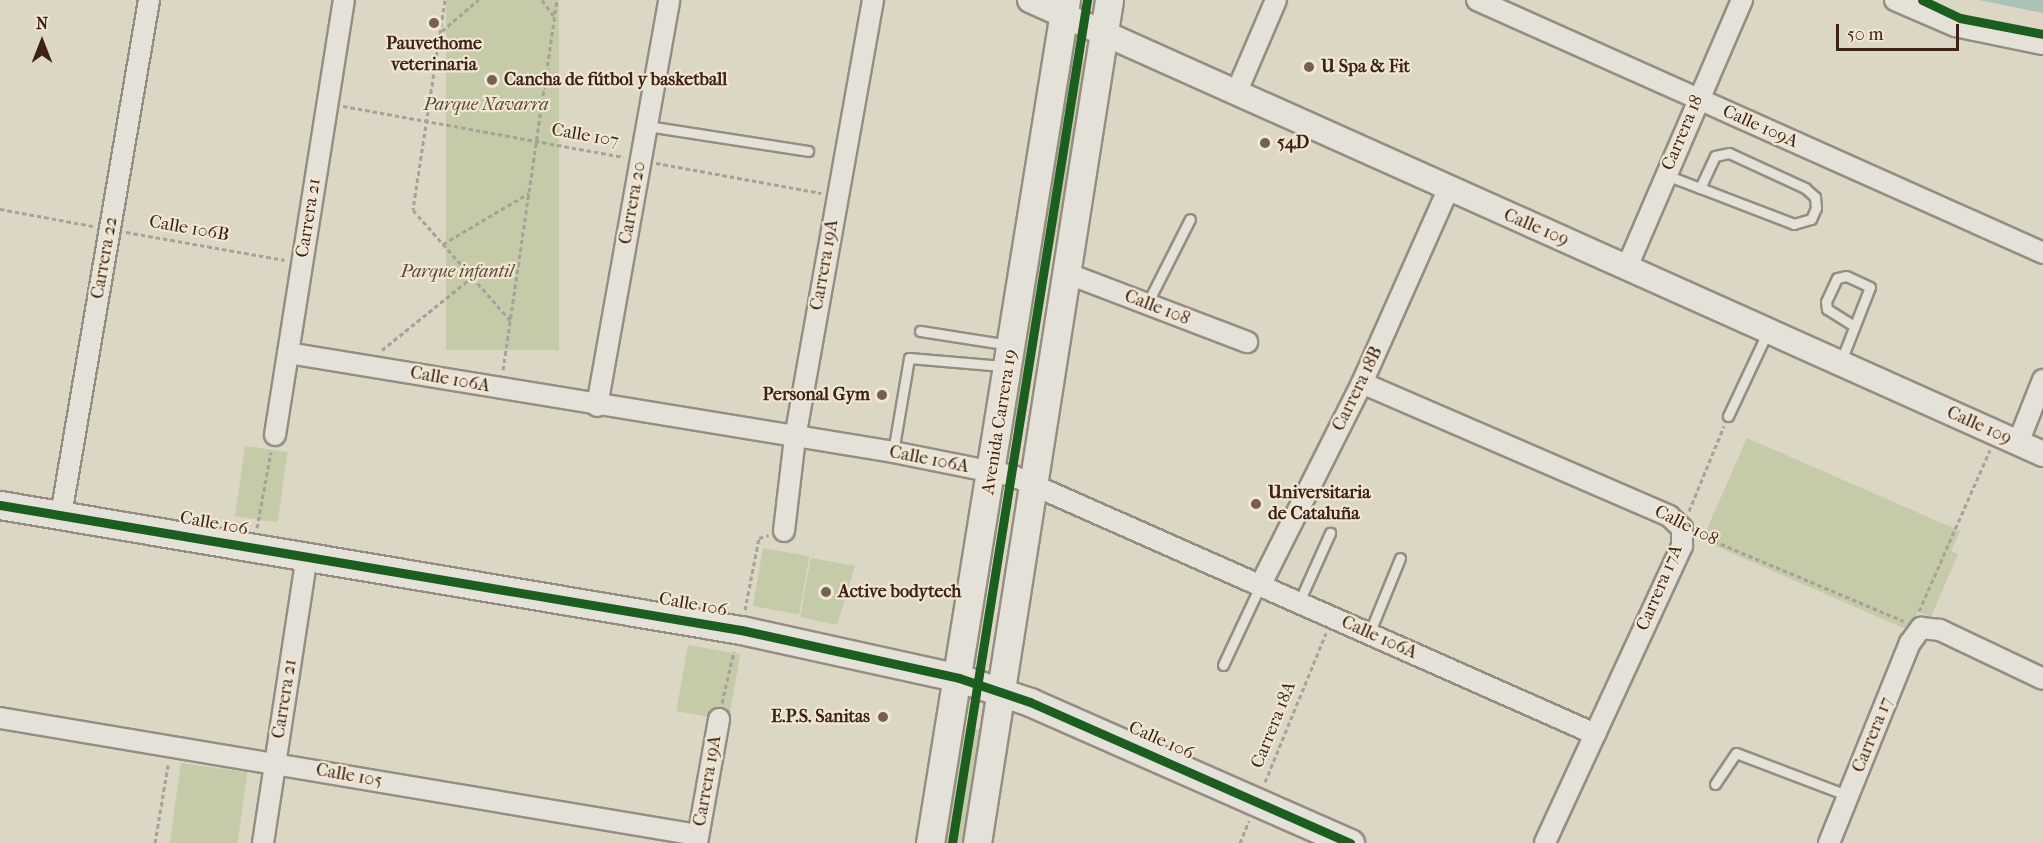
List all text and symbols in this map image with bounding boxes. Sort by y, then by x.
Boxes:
north arrow [12,12,72,72]
scale bar [1839,12,1962,50]
text: N [36,14,48,33]
marker: Pauvethome veterinaria [425,14,443,32]
text: 50 m [1847,24,1883,45]
place label: Pauvethome veterinaria [386,34,482,76]
place label: U Spa & Fit [1321,56,1410,78]
marker: U Spa & Fit [1302,60,1316,74]
place label: Cancha de fútbol y basketball [504,69,727,91]
marker: Cancha de fútbol y basketball [485,73,499,87]
street label: Carrera 18 [1657,92,1709,174]
park label: Parque Navarra [423,94,549,116]
street label: Calle 109A [1719,101,1801,153]
street label: Calle 107 [550,119,620,153]
place label: 54D [1277,132,1309,154]
marker: 54D [1258,136,1272,150]
street label: Carrera 20 [615,160,651,246]
street label: Carrera 21 [292,177,326,259]
street label: Calle 109 [1500,205,1572,251]
street label: Calle 106B [147,211,231,247]
street label: Carrera 22 [87,215,123,301]
street label: Carrera 19A [806,218,844,312]
park label: Parque infantil [400,261,514,283]
street label: Calle 108 [1121,286,1193,330]
street label: Carrera 18B [1328,343,1388,435]
street label: Avenida Carrera 19 [978,348,1022,496]
street label: Calle 106A [408,362,492,398]
place label: Personal Gym [763,384,870,406]
marker: Personal Gym [875,388,889,402]
street label: Calle 109 [1943,402,2015,450]
street label: Calle 106A [887,442,971,478]
place label: Universitaria de Cataluña [1268,483,1371,526]
marker: Universitaria de Cataluña [1249,497,1263,511]
street label: Calle 108 [1651,501,1721,551]
street label: Calle 106 [178,507,250,541]
street label: Carrera 17A [1632,542,1688,634]
place label: Active bodytech [838,581,961,603]
marker: Active bodytech [819,585,833,599]
street label: Calle 106 [657,588,729,622]
street label: Calle 106A [1338,612,1420,664]
street label: Carrera 21 [268,658,302,740]
street label: Carrera 18A [1247,679,1301,771]
street label: Carrera 17 [1848,694,1898,776]
place label: E.P.S. Sanitas [771,706,870,728]
marker: E.P.S. Sanitas [874,708,892,726]
street label: Calle 106 [1125,717,1197,765]
street label: Carrera 19A [689,734,727,828]
street label: Calle 105 [314,760,384,792]

